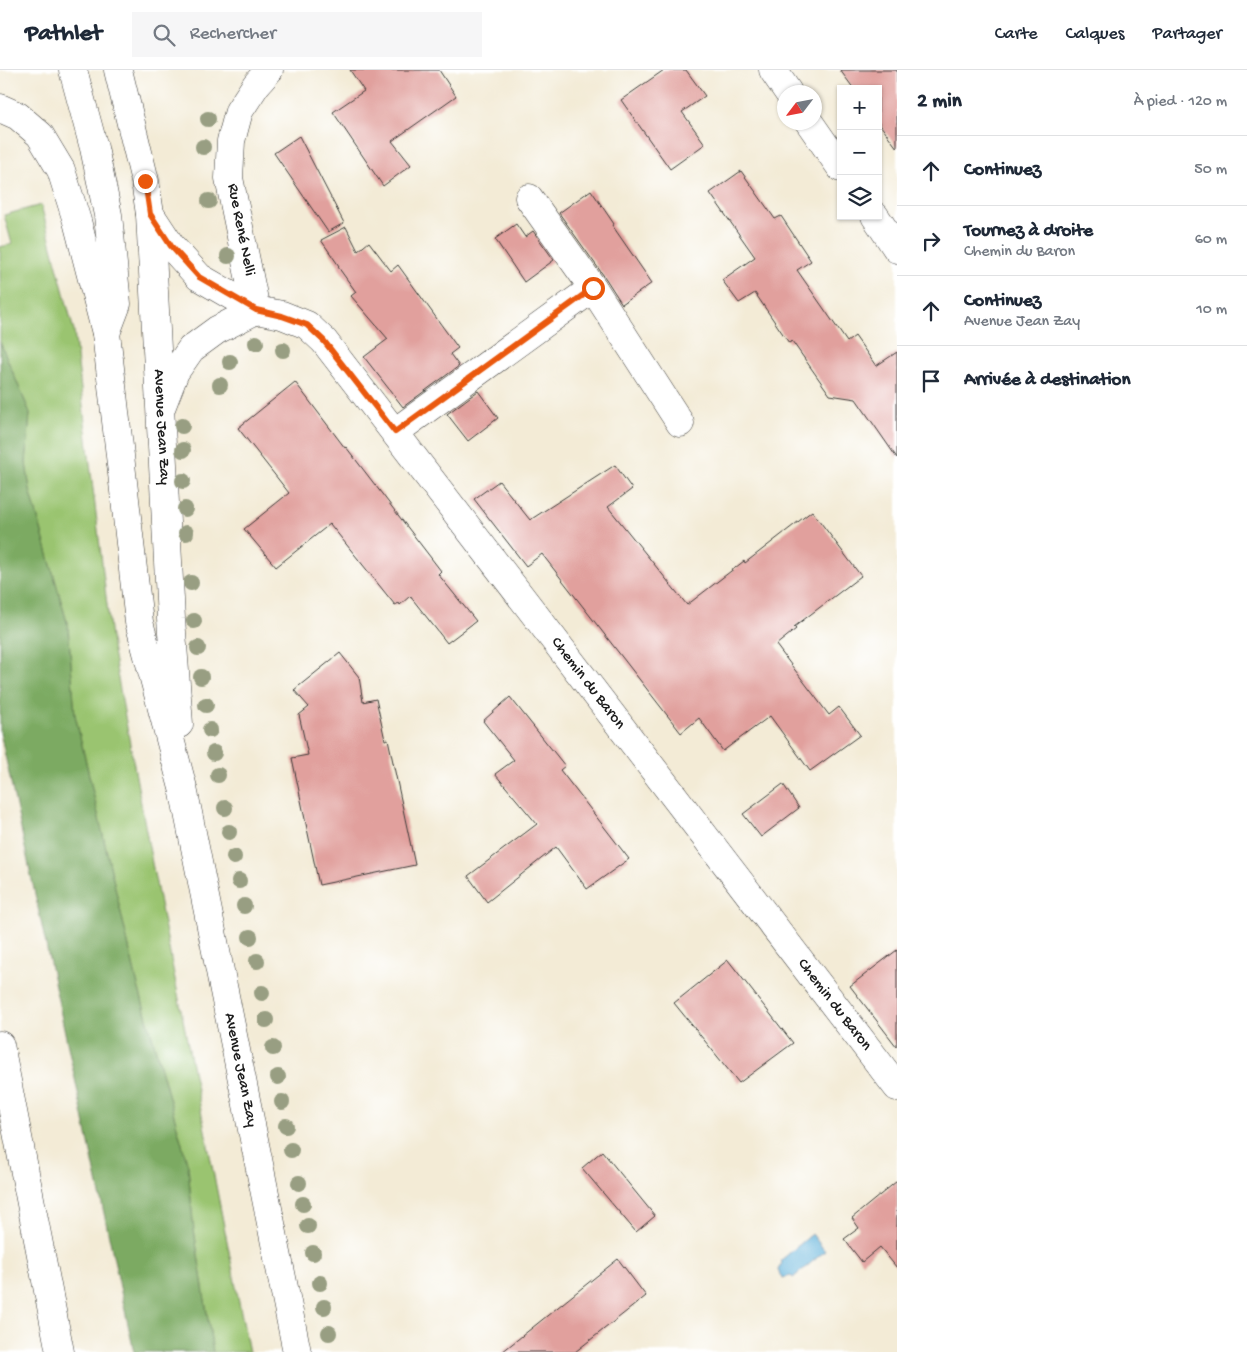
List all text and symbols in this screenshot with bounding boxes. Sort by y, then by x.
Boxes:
search box [132,12,482,57]
text: Pathlet [25,20,102,49]
icon: search [150,21,178,49]
text: Rechercher [190,23,276,46]
text: Carte [995,24,1038,45]
text: Calques [1066,24,1124,45]
text: Partager [1152,24,1222,45]
north arrow [777,85,822,130]
map controls [837,85,882,220]
button: + [837,85,882,130]
text: 2 min [917,90,962,115]
text: À pied · 120 m [1134,93,1227,112]
button: − [837,130,882,175]
icon: ahead [917,157,945,185]
text: Continuez [964,159,1041,182]
text: 50 m [1194,161,1227,180]
route end [134,170,157,193]
button: layers [837,175,882,220]
street label: Rue René Nelli [222,182,258,278]
text: Tournez à droite [964,220,1093,243]
icon: right [917,227,945,255]
text: 60 m [1195,231,1227,250]
text: Chemin du Baron [964,243,1075,262]
route start [582,277,605,300]
text: Continuez [964,290,1041,313]
icon: ahead [917,297,945,325]
text: 10 m [1196,301,1227,320]
text: Avenue Jean Zay [964,313,1080,332]
icon: arrive [917,367,945,395]
street label: Avenue Jean Zay [149,369,174,486]
text: Arrivée à destination [964,369,1130,392]
street label: Chemin du Baron [546,634,629,734]
street label: Chemin du Baron [793,955,876,1055]
street label: Avenue Jean Zay [219,1011,261,1129]

